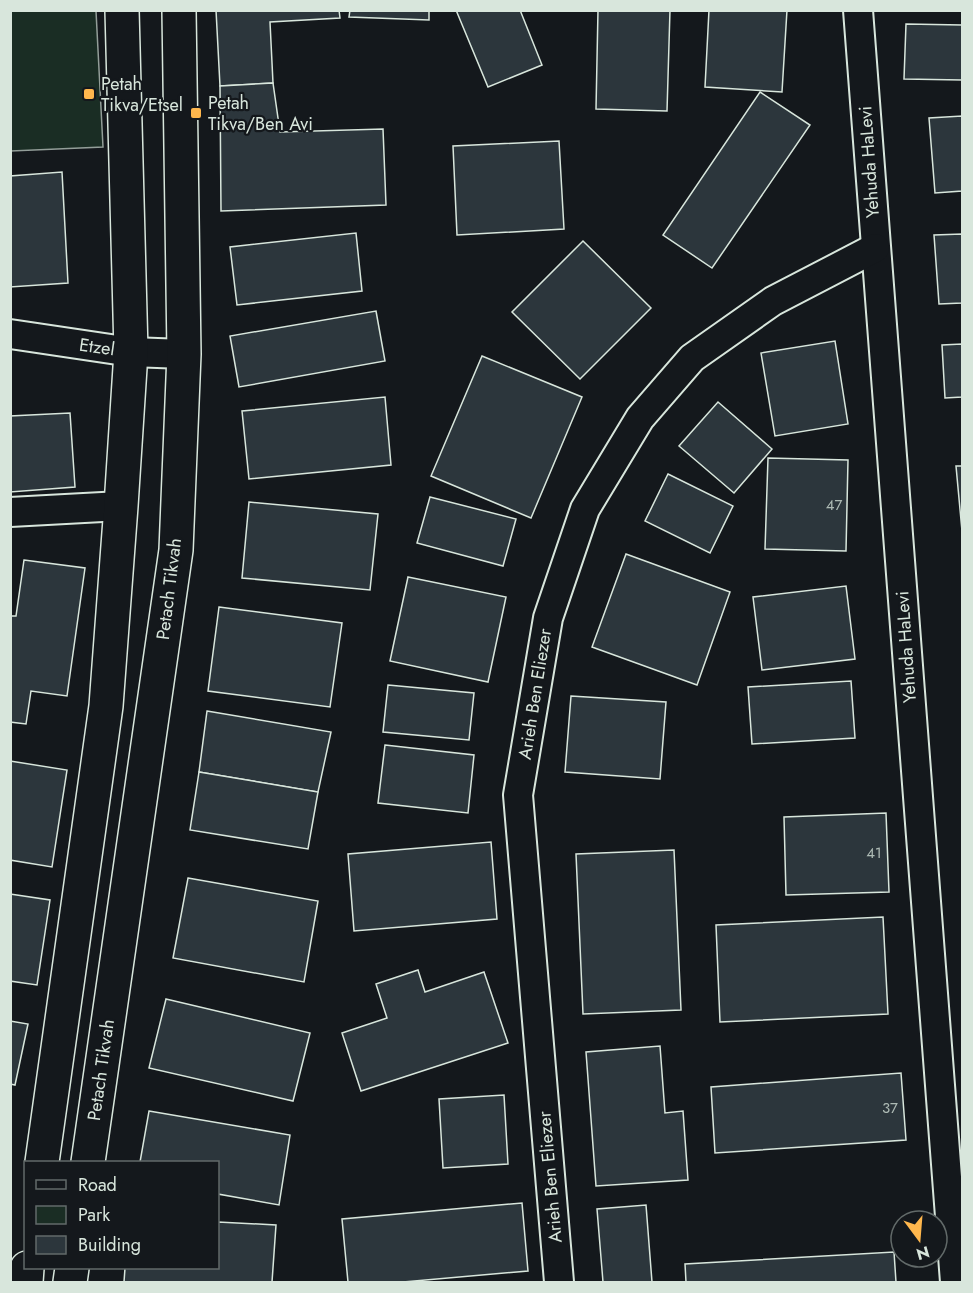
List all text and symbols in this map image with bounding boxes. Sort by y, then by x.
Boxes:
place label: Petah Tikva/Etsel [101,71,183,118]
marker: Petah Tikva/Etsel [82,87,96,101]
place label: Petah Tikva/Ben Avi [208,90,313,137]
street label: Yehuda HaLevi [852,105,886,219]
marker: Petah Tikva/Ben Avi [189,106,203,120]
street label: Etzel [78,332,116,362]
house number: 47 [826,494,842,516]
street label: Petach Tikvah [150,537,188,641]
street label: Yehuda HaLevi [889,590,923,704]
street label: Arieh Ben Eliezer [512,626,558,761]
house number: 41 [866,842,882,864]
street label: Petach Tikvah [81,1018,121,1122]
house number: 37 [882,1097,898,1119]
street label: Arieh Ben Eliezer [531,1109,569,1244]
legend [24,1161,219,1269]
text: Road [78,1172,117,1198]
text: Park [78,1202,110,1228]
north arrow [889,1209,949,1269]
text: Building [78,1232,141,1258]
text: N [914,1240,932,1266]

